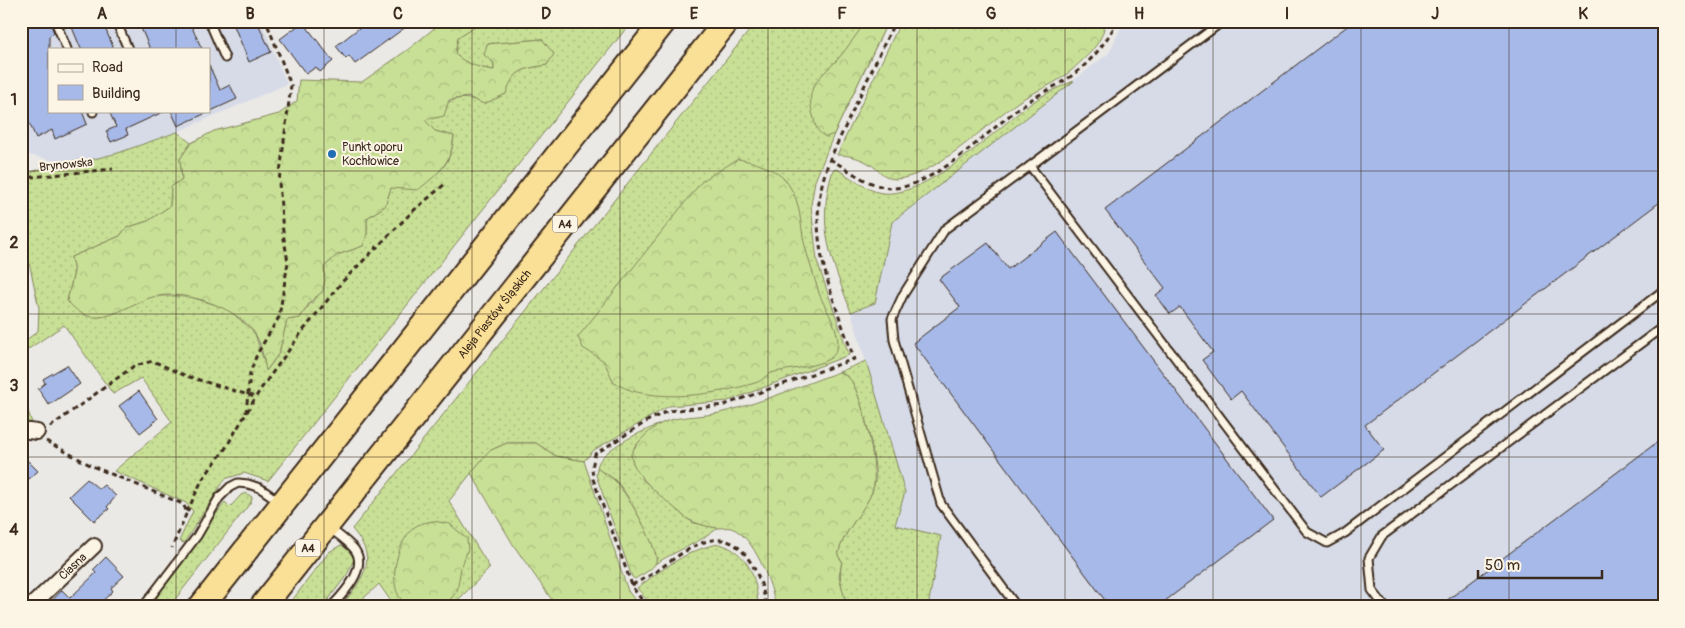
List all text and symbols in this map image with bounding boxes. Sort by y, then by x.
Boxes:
text: A [97,4,108,24]
text: B [245,4,255,24]
text: C [393,4,403,24]
text: D [541,4,551,24]
text: E [690,4,699,24]
text: F [837,4,847,24]
text: G [986,4,997,24]
text: H [1134,4,1144,24]
text: I [1285,4,1289,24]
text: J [1431,4,1439,24]
text: K [1578,4,1588,24]
legend [48,48,210,112]
text: Road [92,58,123,77]
text: Building [92,84,140,103]
text: 1 [11,90,17,110]
place label: Punkt oporu Kochłowice [342,140,403,169]
marker: Punkt oporu Kochłowice [326,148,338,160]
street label: Brynowska [39,155,94,175]
road number: A4 [552,215,578,232]
text: 2 [10,233,19,253]
street label: Aleja Piastów Śląskich [454,266,535,362]
text: 3 [10,376,19,396]
text: 4 [9,520,19,540]
road number: A4 [296,540,320,556]
scale bar [1478,548,1601,580]
street label: Ciasna [56,549,90,583]
text: 50 m [1485,556,1520,575]

